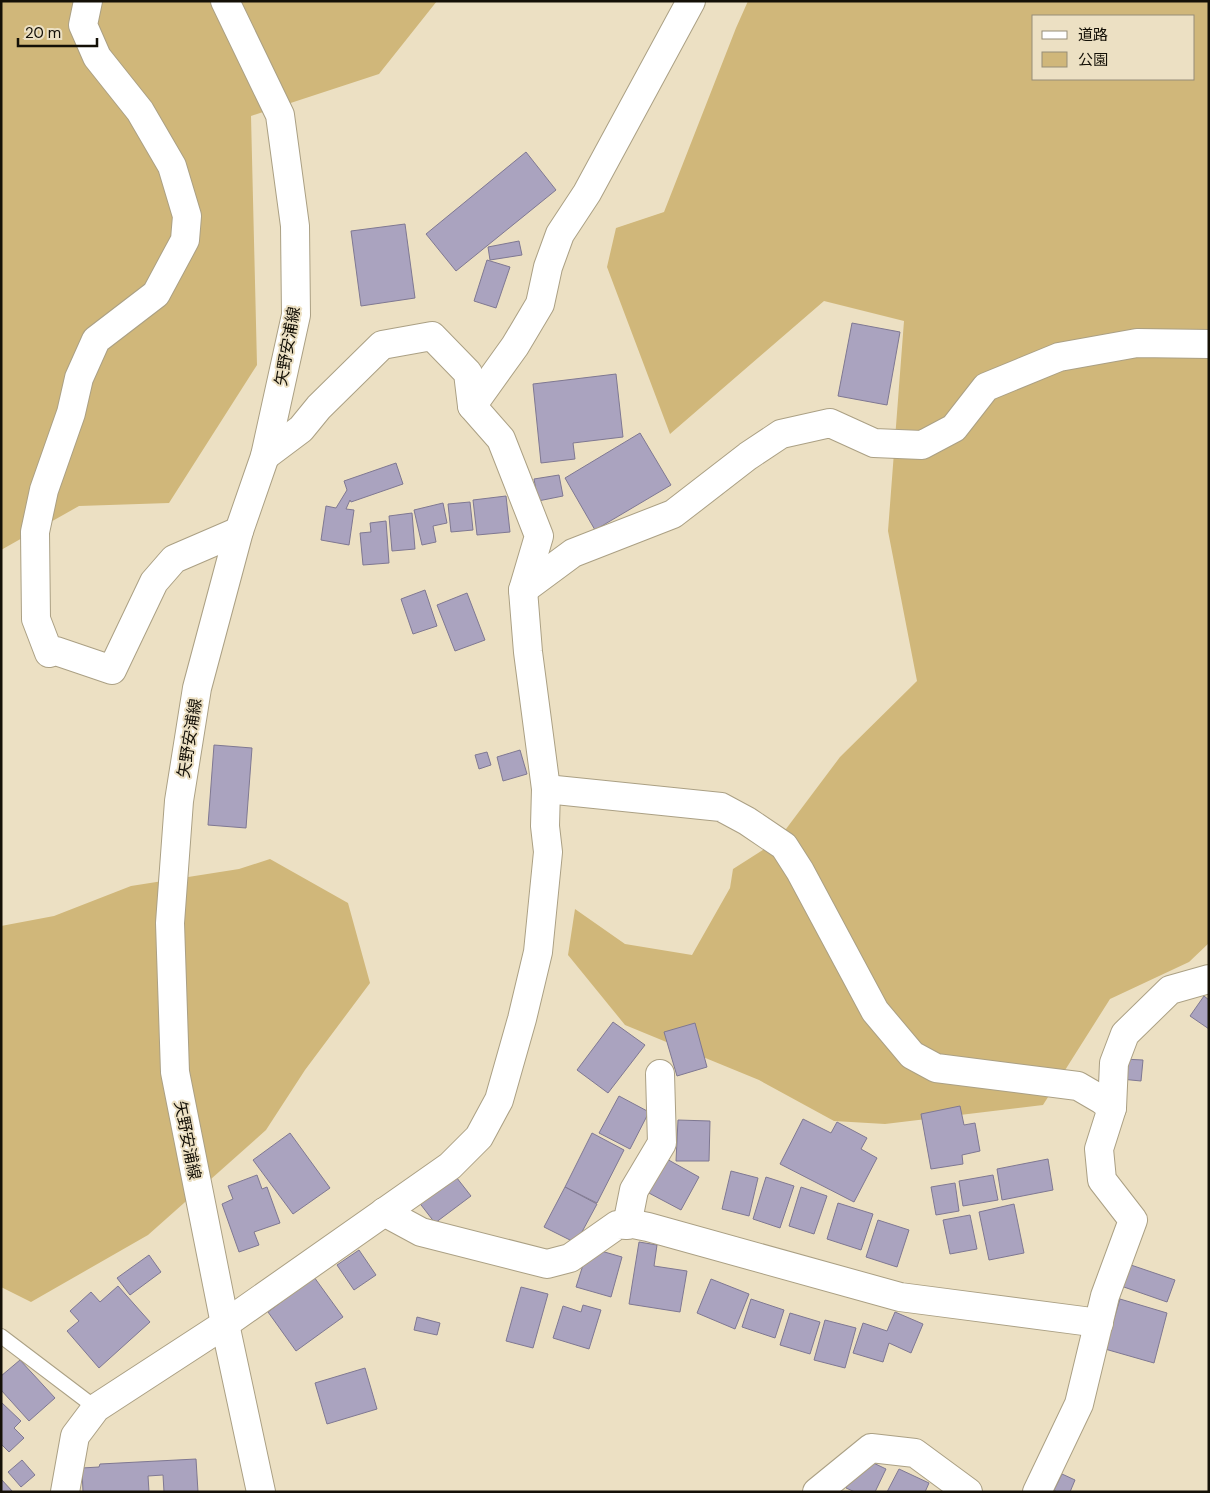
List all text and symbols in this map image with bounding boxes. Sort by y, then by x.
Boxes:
scale bar [18,15,96,47]
legend [1032,15,1195,80]
text: 20 m [25,23,61,43]
text: 道路 [1078,25,1108,45]
text: 公園 [1078,50,1108,70]
street label: 矢野安浦線 [270,305,305,387]
street label: 矢野安浦線 [173,697,206,779]
street label: 矢野安浦線 [170,1099,205,1181]

